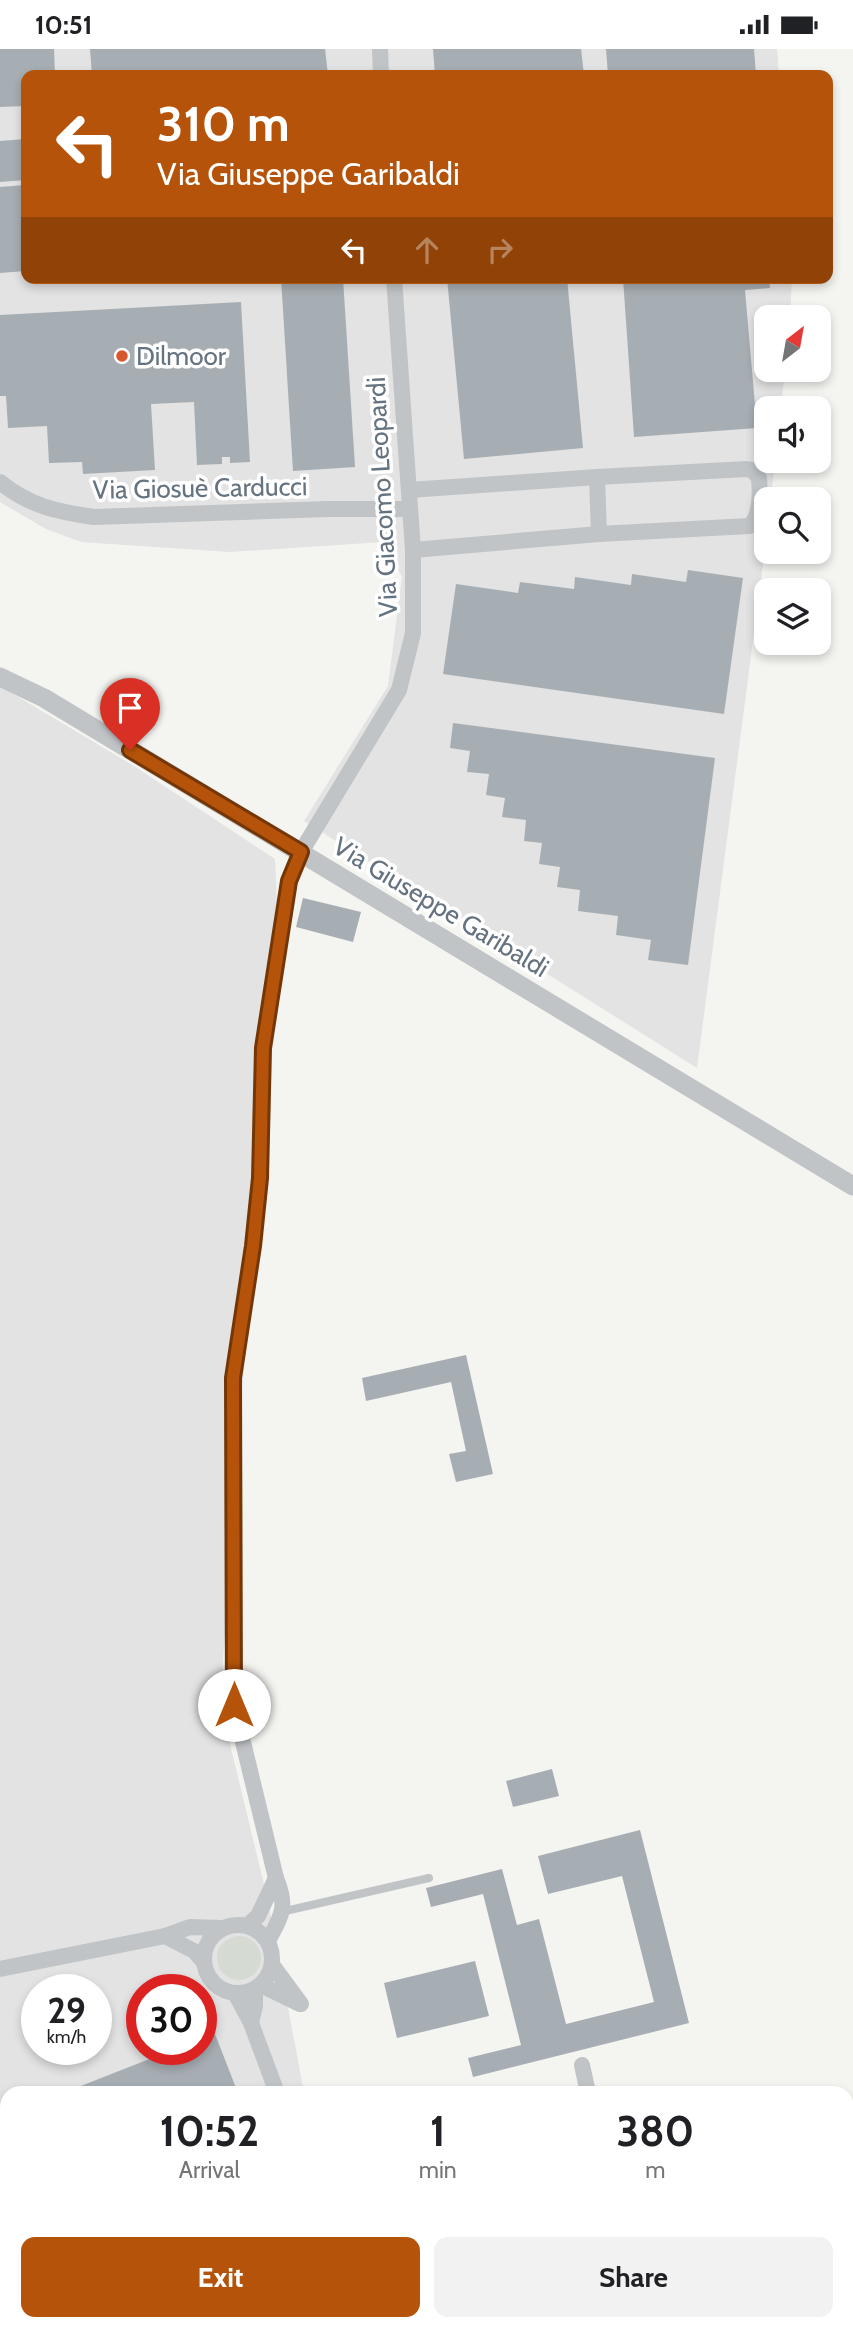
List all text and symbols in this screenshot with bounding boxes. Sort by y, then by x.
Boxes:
text: 10:51 [35,9,92,41]
text: 310 m [157,94,290,153]
icon: left [42,98,133,189]
text: Via Giuseppe Garibaldi [157,154,460,193]
icon: left [335,231,373,269]
icon: ahead [408,231,446,269]
icon: right [481,231,519,269]
north arrow [754,305,831,381]
map controls [754,305,831,655]
place label: Dilmoor [136,340,227,372]
marker: Dilmoor [114,348,130,364]
street label: Via Giacomo Leopardi [360,376,404,618]
button: sound [754,396,831,473]
street label: Via Giosuè Carducci [92,470,308,506]
button: search [754,487,831,564]
button: layers [754,578,831,655]
pin [100,678,160,750]
icon: arrive [111,689,149,727]
street label: Via Giuseppe Garibaldi [327,830,555,984]
position arrow [197,1668,271,1742]
speed limit sign: 30 [126,1974,217,2065]
text: 29 [47,1989,86,2032]
text: km/h [47,2026,86,2048]
text: 10:52 [160,2105,259,2157]
text: 1 [430,2105,446,2157]
text: 380 [617,2105,694,2157]
text: Arrival [179,2156,240,2184]
text: min [419,2156,457,2184]
text: m [645,2156,665,2184]
button: Exit [21,2237,420,2317]
button: Share [434,2237,833,2317]

